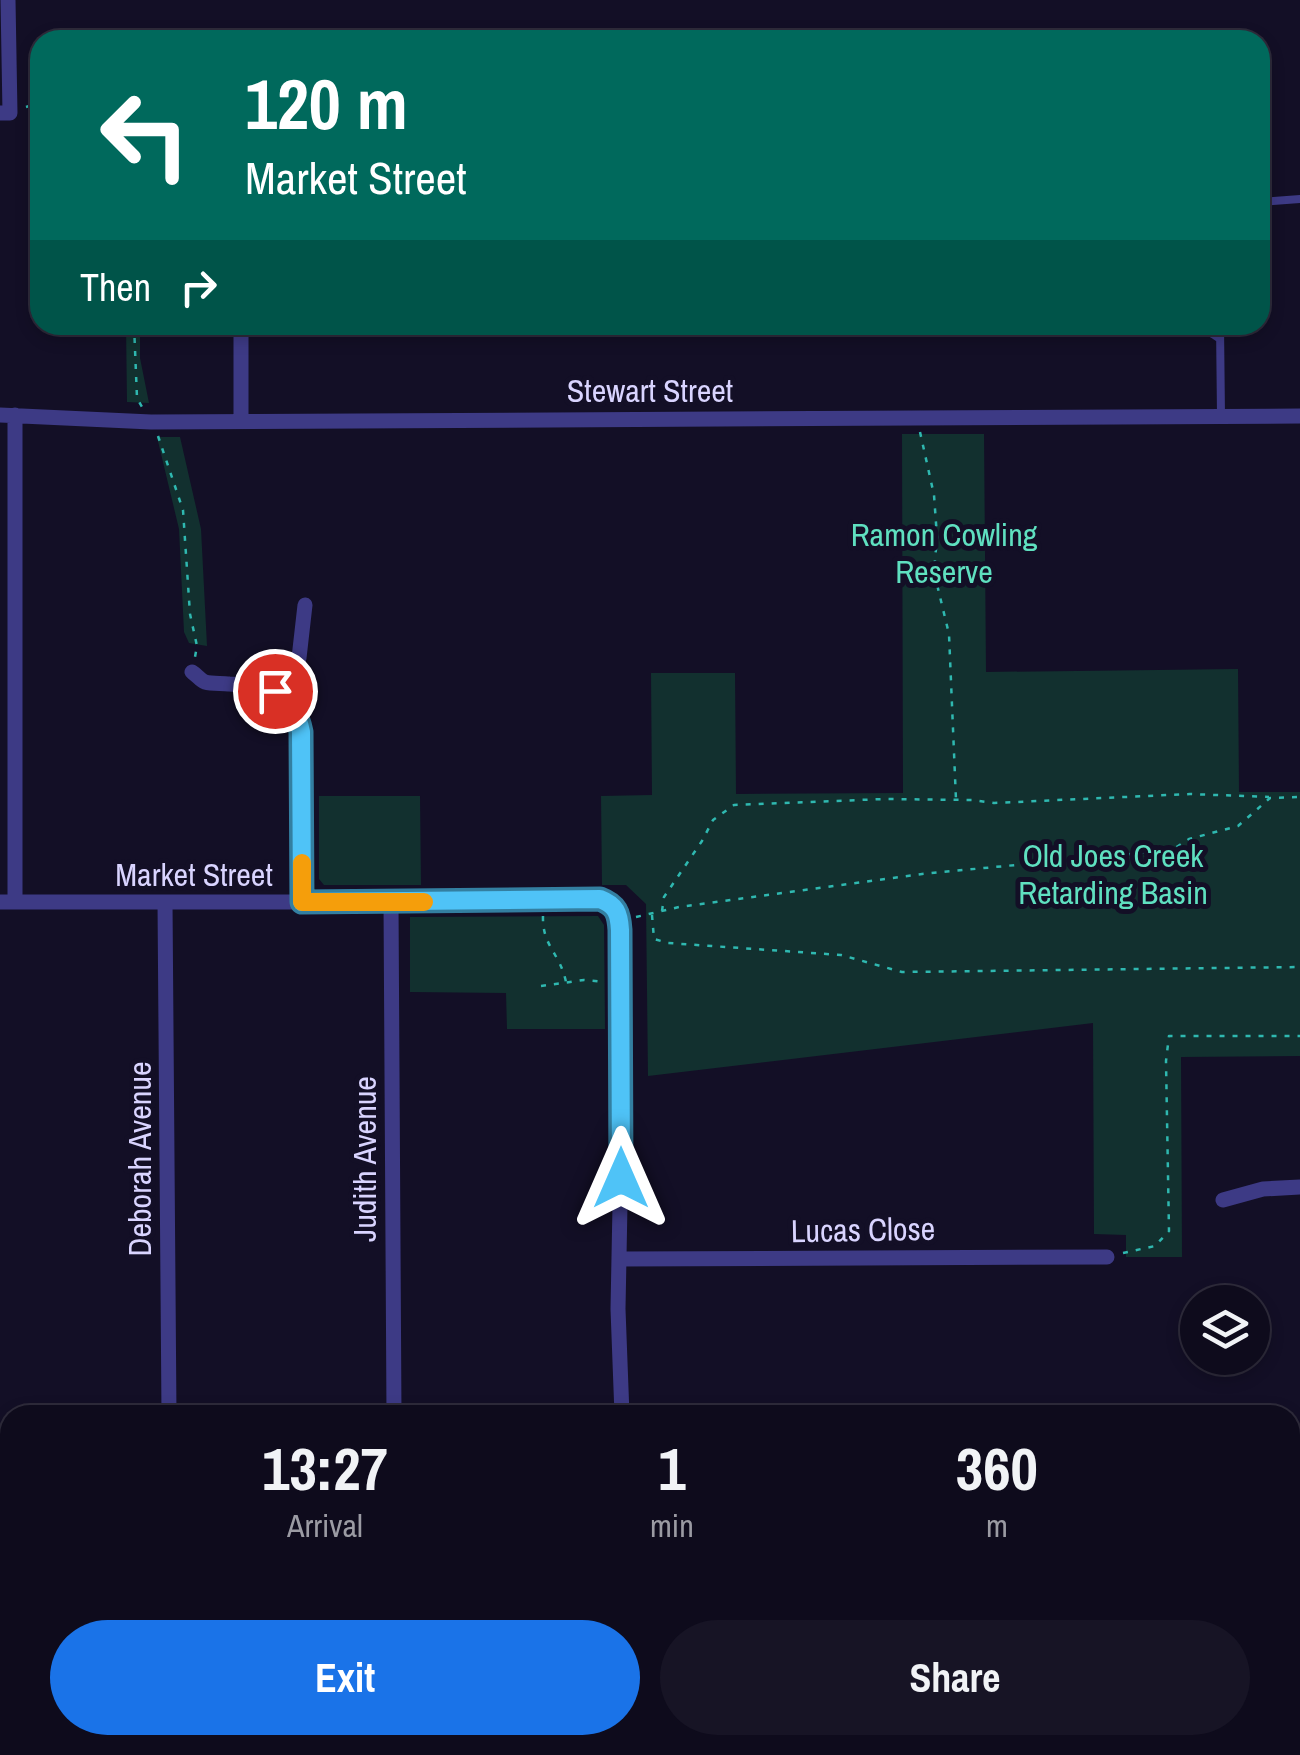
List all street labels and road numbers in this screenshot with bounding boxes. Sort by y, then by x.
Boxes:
street label: Stewart Street [567,369,733,412]
street label: Market Street [115,853,273,896]
street label: Deborah Avenue [118,1061,161,1257]
street label: Judith Avenue [343,1076,386,1242]
street label: Lucas Close [790,1207,936,1252]

